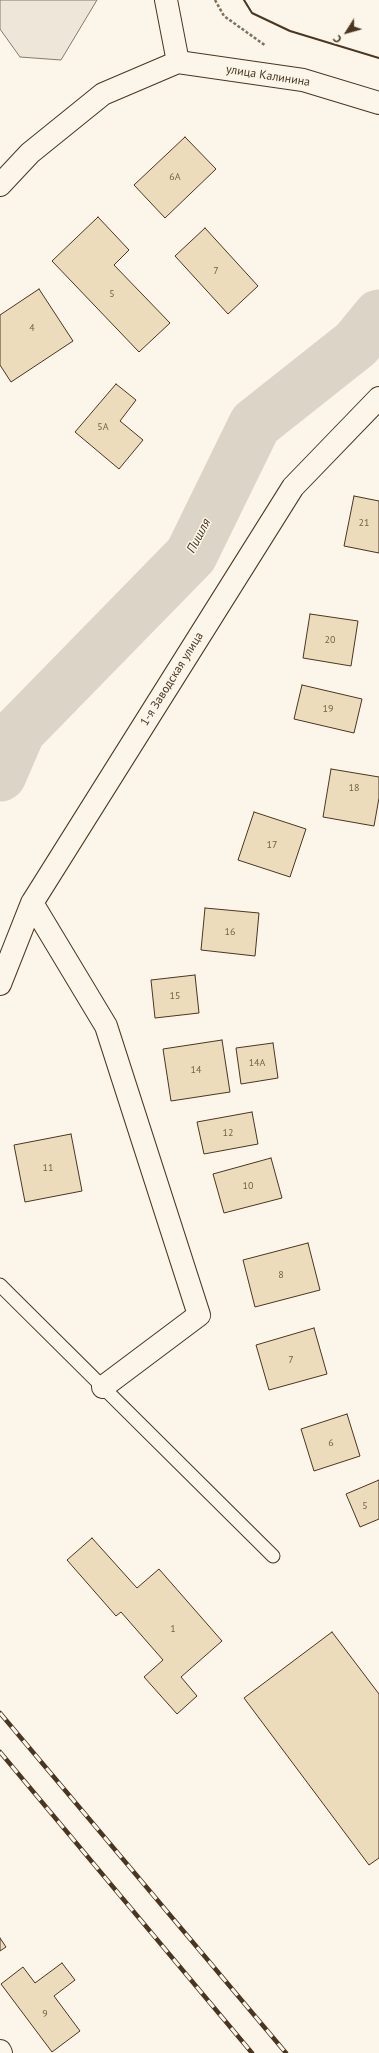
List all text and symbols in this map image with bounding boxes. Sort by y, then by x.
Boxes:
north arrow [327,12,367,52]
text: С [330,33,345,46]
street label: улица Калинина [225,62,311,90]
house number: 6А [169,171,181,183]
house number: 7 [213,265,219,277]
house number: 5 [109,288,115,300]
house number: 4 [29,322,35,334]
house number: 5А [97,421,109,433]
water label: Пишля [183,516,215,556]
house number: 21 [359,517,369,529]
street label: 1-я Заводская улица [137,630,207,728]
house number: 20 [325,634,335,646]
house number: 19 [323,703,333,715]
house number: 18 [349,782,359,794]
house number: 17 [267,839,277,851]
house number: 16 [225,926,235,938]
house number: 15 [170,990,180,1002]
house number: 14А [249,1057,265,1069]
house number: 14 [191,1064,201,1076]
house number: 12 [223,1127,233,1139]
house number: 11 [43,1162,53,1174]
house number: 10 [243,1180,253,1192]
house number: 8 [278,1269,284,1281]
house number: 7 [288,1354,294,1366]
house number: 6 [328,1437,334,1449]
house number: 5 [362,1500,368,1512]
house number: 1 [170,1623,176,1635]
house number: 9 [42,2008,48,2020]

